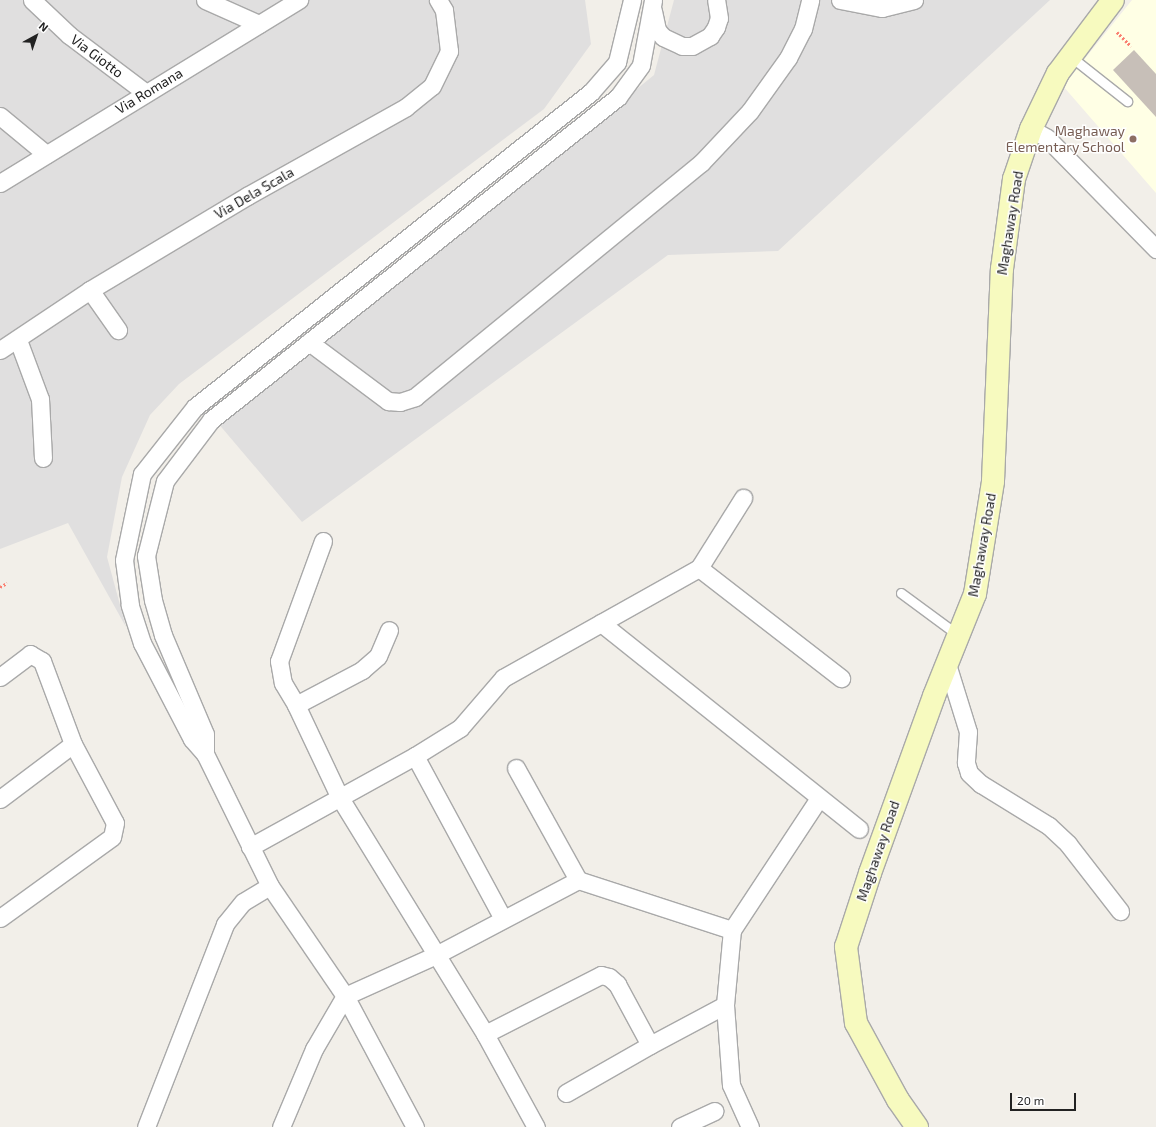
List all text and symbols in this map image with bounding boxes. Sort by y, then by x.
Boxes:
north arrow [16,16,56,56]
text: N [37,19,51,34]
street label: Via Giotto [67,31,127,81]
street label: Via Romana [112,64,186,118]
place label: Maghaway Elementary School [1006,123,1125,156]
marker: Maghaway Elementary School [1128,134,1138,144]
street label: Via Dela Scala [211,164,297,222]
street label: Maghaway Road [993,170,1027,276]
street label: Maghaway Road [965,492,999,598]
street label: Maghaway Road [853,798,903,904]
scale bar [1012,1085,1078,1111]
text: 20 m [1017,1093,1044,1107]

